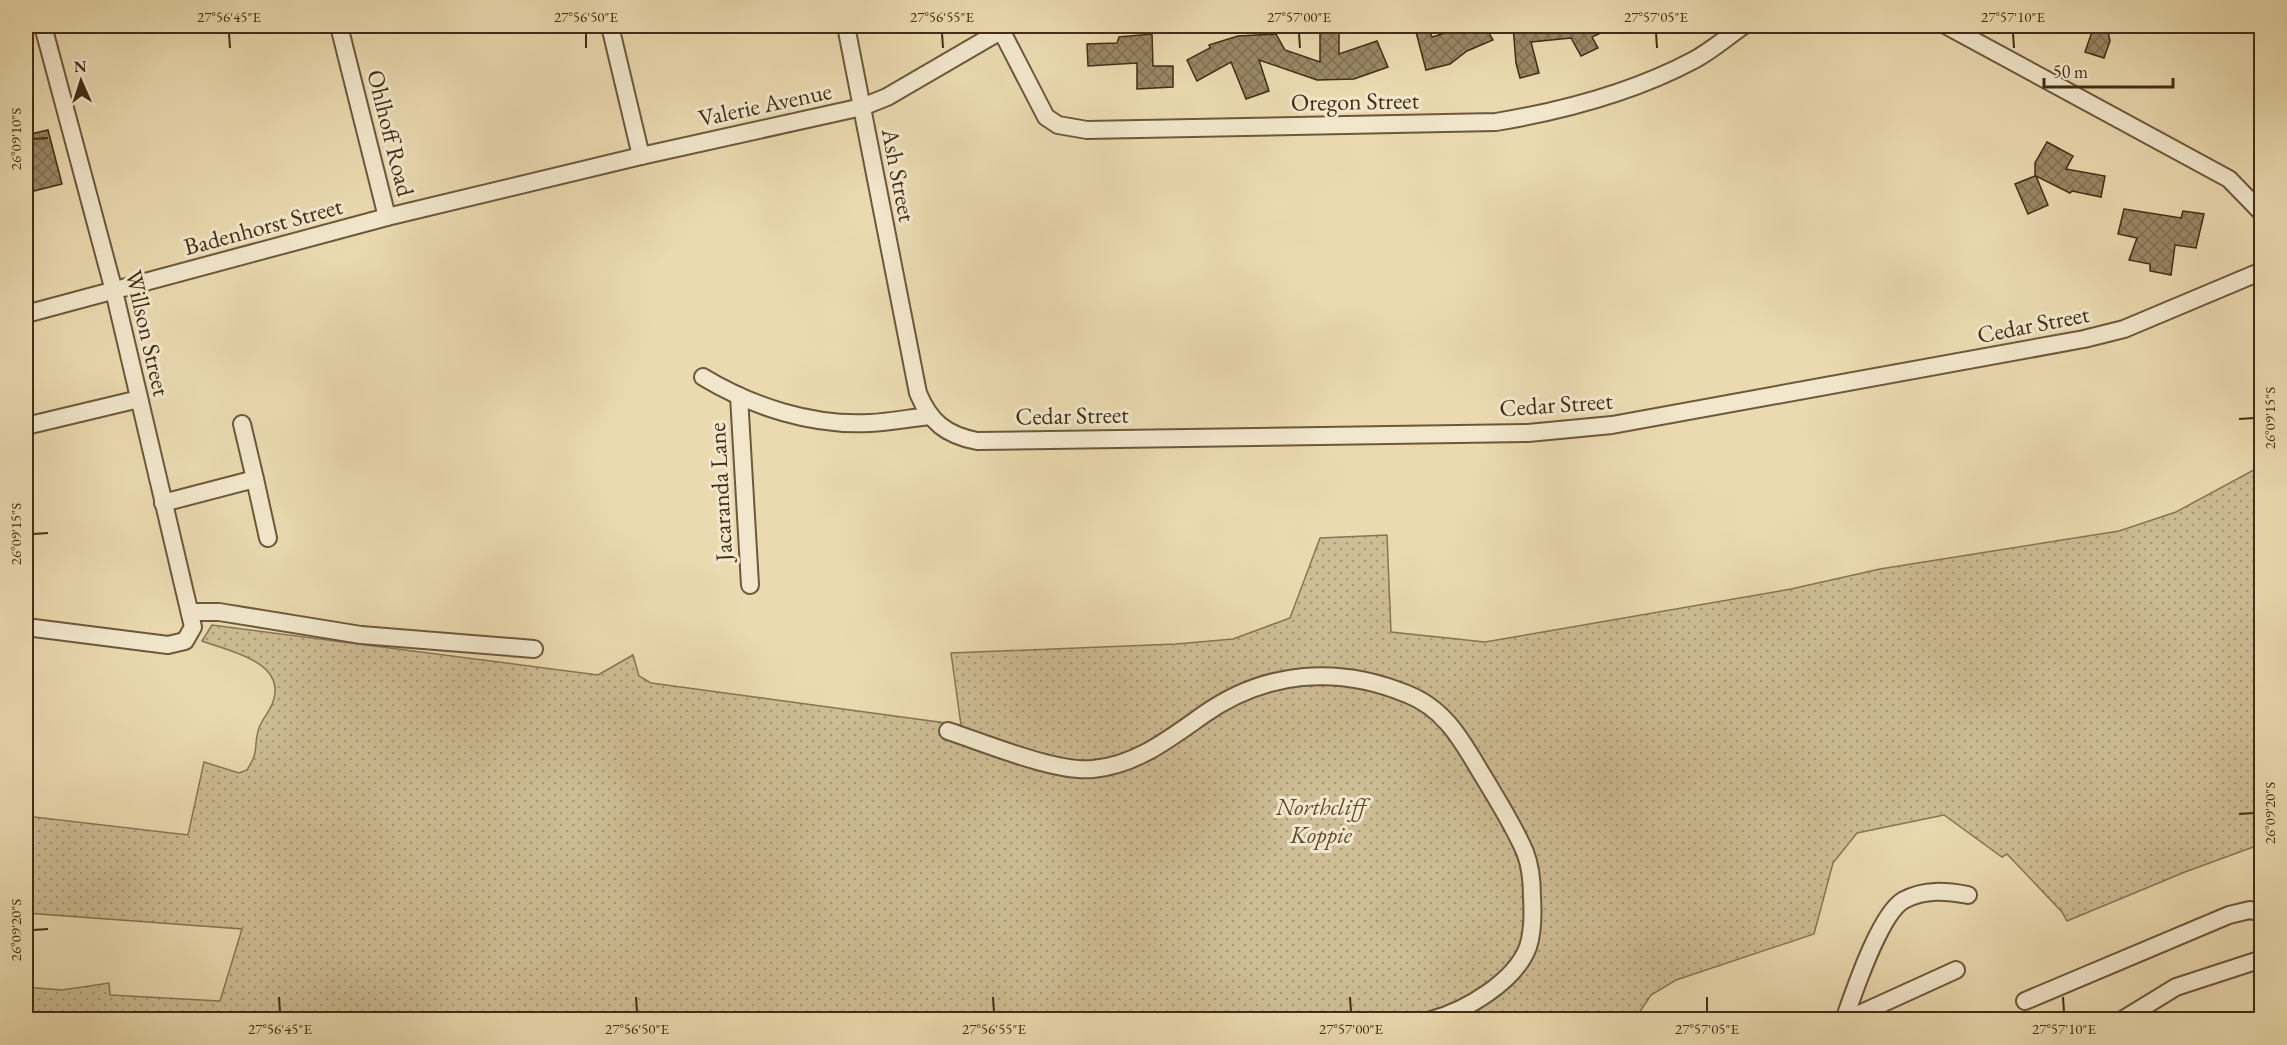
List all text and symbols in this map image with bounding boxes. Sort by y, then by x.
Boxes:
text: 27°56'45"E [197,7,262,26]
text: 27°56'50"E [554,7,619,26]
text: 27°56'55"E [910,7,975,26]
text: 27°57'00"E [1267,7,1332,26]
text: 27°57'05"E [1624,7,1689,26]
text: 27°57'10"E [1981,7,2046,26]
north arrow [51,51,111,111]
scale bar [2044,51,2173,89]
text: N [73,56,87,77]
text: 50 m [2053,60,2088,83]
street label: Ohlhoff Road [360,66,422,200]
street label: Valerie Avenue [696,75,834,133]
street label: Oregon Street [1291,84,1420,118]
text: 26°09'10"S [6,108,25,170]
street label: Ash Street [875,125,923,225]
street label: Badenhorst Street [180,190,346,262]
street label: Willson Street [118,267,178,400]
street label: Cedar Street [1974,298,2092,350]
street label: Cedar Street [1498,385,1614,423]
text: 26°09'15"S [2260,387,2279,449]
street label: Cedar Street [1015,399,1129,431]
street label: Jacaranda Lane [701,422,739,564]
text: 26°09'15"S [6,503,25,565]
text: 26°09'20"S [2260,782,2279,844]
park label: Northcliff Koppie [1275,791,1372,850]
text: 26°09'20"S [6,899,25,961]
text: 27°56'45"E [248,1019,313,1038]
text: 27°56'50"E [605,1019,670,1038]
text: 27°56'55"E [962,1019,1027,1038]
text: 27°57'00"E [1319,1019,1384,1038]
text: 27°57'05"E [1675,1019,1740,1038]
text: 27°57'10"E [2032,1019,2097,1038]

